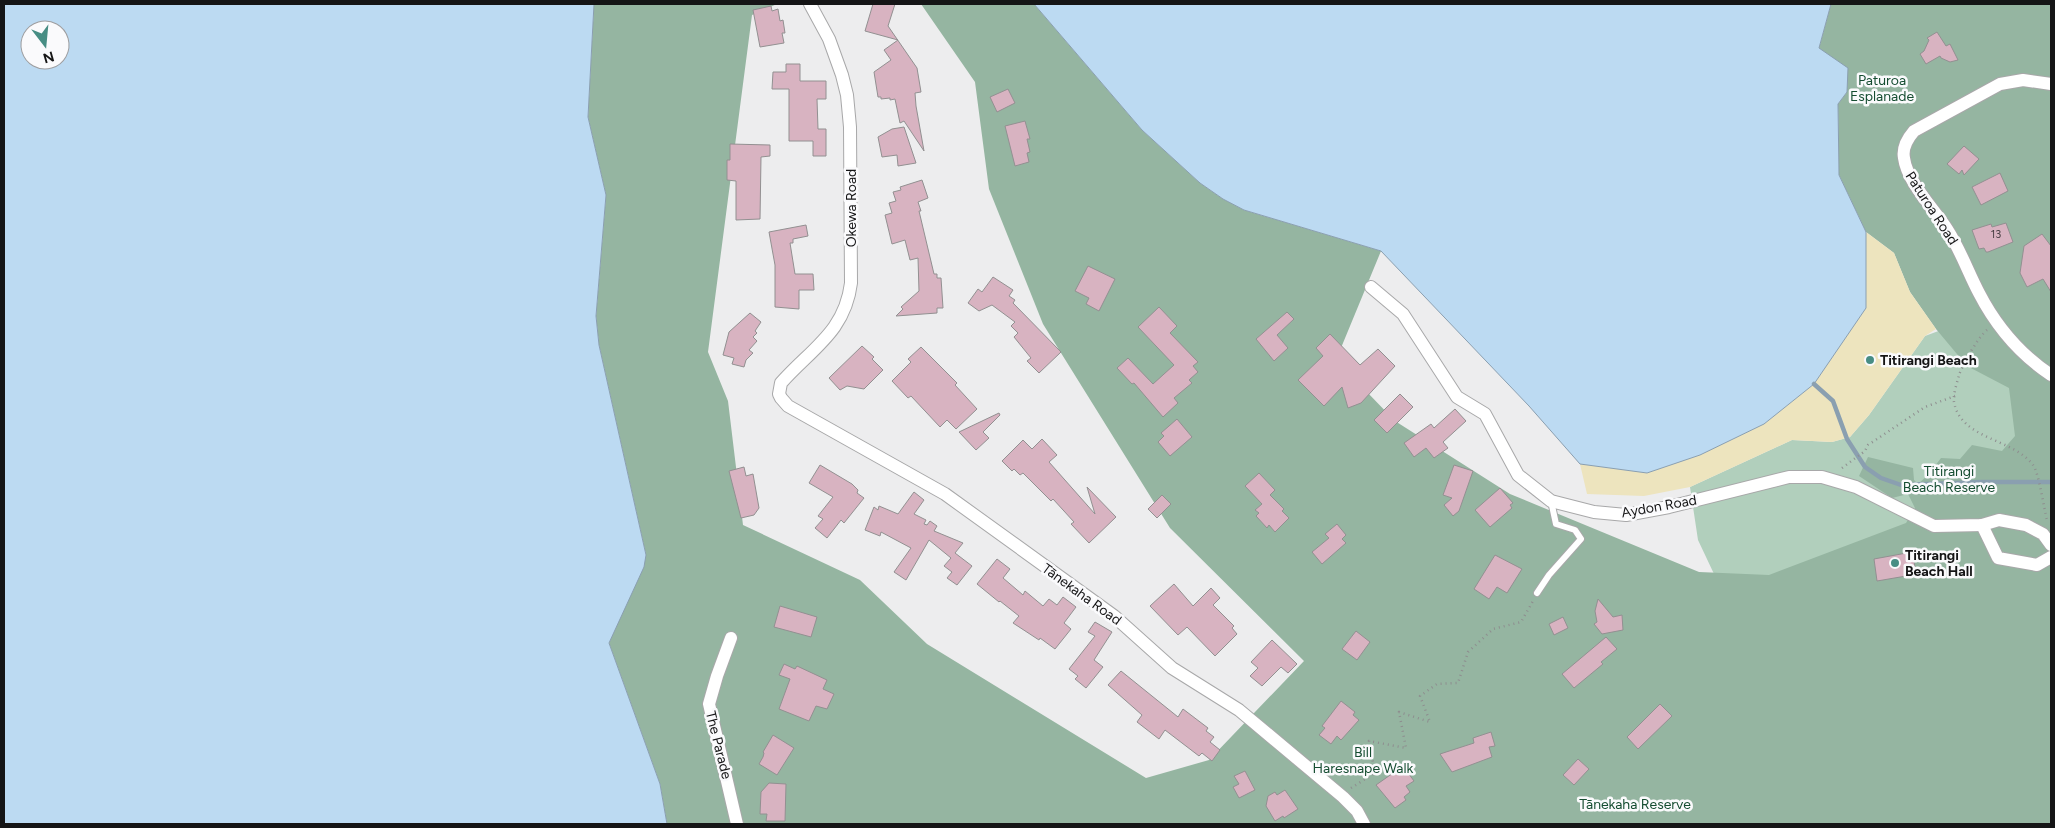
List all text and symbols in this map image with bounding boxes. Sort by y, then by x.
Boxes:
north arrow [20,20,70,70]
text: N [41,47,56,67]
park label: Paturoa Esplanade [1850,72,1914,105]
street label: Paturoa Road [1902,168,1962,248]
street label: Okewa Road [843,169,860,247]
house number: 13 [1991,228,2001,241]
place label: Titirangi Beach [1880,352,1977,369]
marker: Titirangi Beach [1864,354,1876,366]
park label: Titirangi Beach Reserve [1903,463,1995,496]
street label: Aydon Road [1620,491,1698,521]
place label: Titirangi Beach Hall [1905,547,1973,580]
marker: Titirangi Beach Hall [1889,557,1901,569]
street label: Tānekaha Road [1039,560,1125,629]
street label: The Parade [702,709,735,781]
park label: Bill Haresnape Walk [1313,744,1414,777]
park label: Tānekaha Reserve [1579,796,1691,813]

